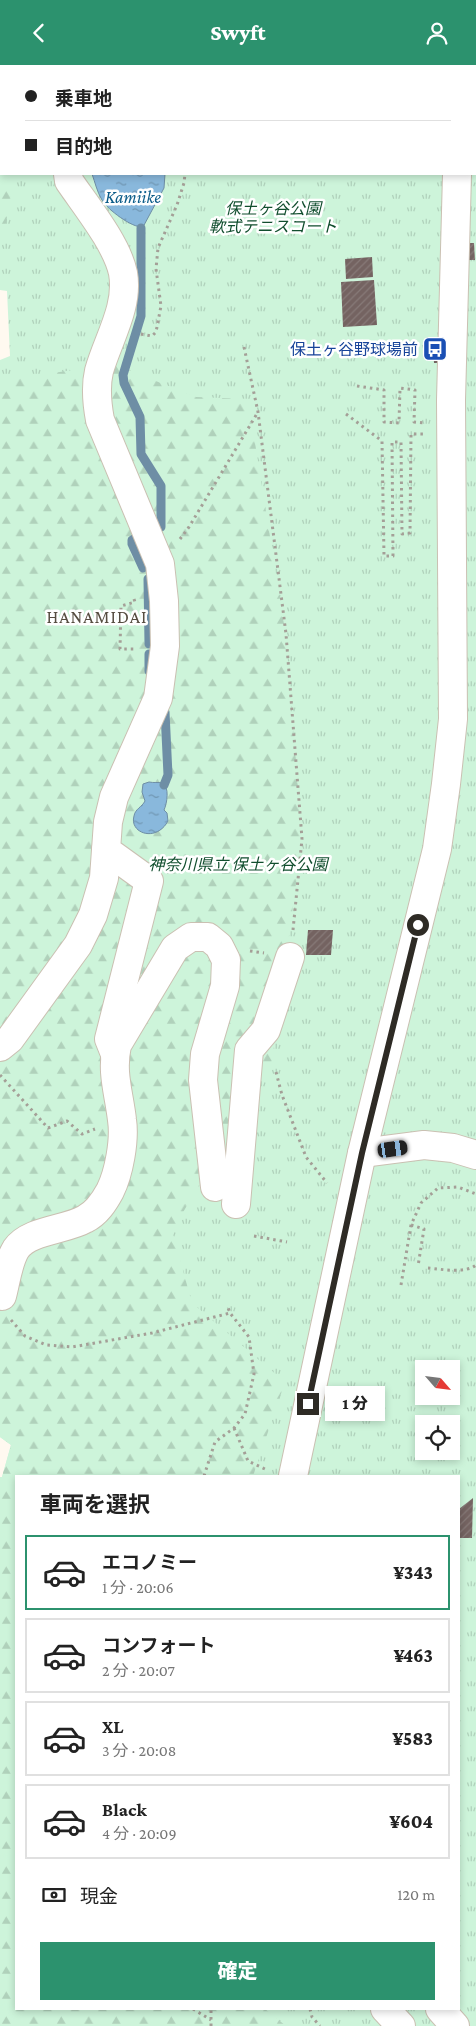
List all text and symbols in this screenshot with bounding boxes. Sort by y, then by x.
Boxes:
icon: back [25,19,53,47]
icon: person [423,19,451,47]
text: Swyft [210,20,266,45]
text: 乗車地 [55,88,112,109]
text: 目的地 [55,136,112,157]
water label: Kamiike [105,187,161,207]
park label: 保土ヶ谷公園 軟式テニスコート [209,200,337,235]
bus stop icon: 保土ヶ谷野球場前 [422,336,448,362]
place label: 保土ヶ谷野球場前 [290,341,418,358]
district label: HANAMIDAI [46,607,148,627]
park label: 神奈川県立 保土ヶ谷公園 [148,856,329,873]
route start [407,914,429,936]
car [377,1139,408,1159]
north arrow [415,1360,460,1405]
map controls [415,1360,460,1460]
callout: 1 分 [326,1387,386,1421]
route end [297,1393,319,1415]
text: 1 分 [342,1395,368,1412]
button: locate [415,1415,460,1460]
text: 車両を選択 [40,1492,150,1517]
icon: car [42,1550,87,1595]
text: エコノミー [102,1552,197,1573]
text: ¥343 [393,1562,433,1583]
text: 1 分 · 20:06 [102,1579,174,1596]
icon: car [42,1633,87,1678]
text: コンフォート [102,1635,215,1656]
text: ¥463 [394,1645,433,1666]
text: 2 分 · 20:07 [102,1662,175,1679]
icon: car [42,1716,87,1761]
text: XL [102,1716,124,1737]
text: ¥583 [392,1728,433,1749]
text: 3 分 · 20:08 [102,1742,176,1759]
icon: car [42,1799,87,1844]
text: Black [102,1799,147,1820]
text: ¥604 [389,1811,433,1832]
text: 4 分 · 20:09 [102,1825,177,1842]
icon: cash [40,1881,68,1909]
text: 現金 [80,1886,118,1907]
text: 120 m [397,1886,435,1903]
button: 確定 [40,1942,435,2000]

